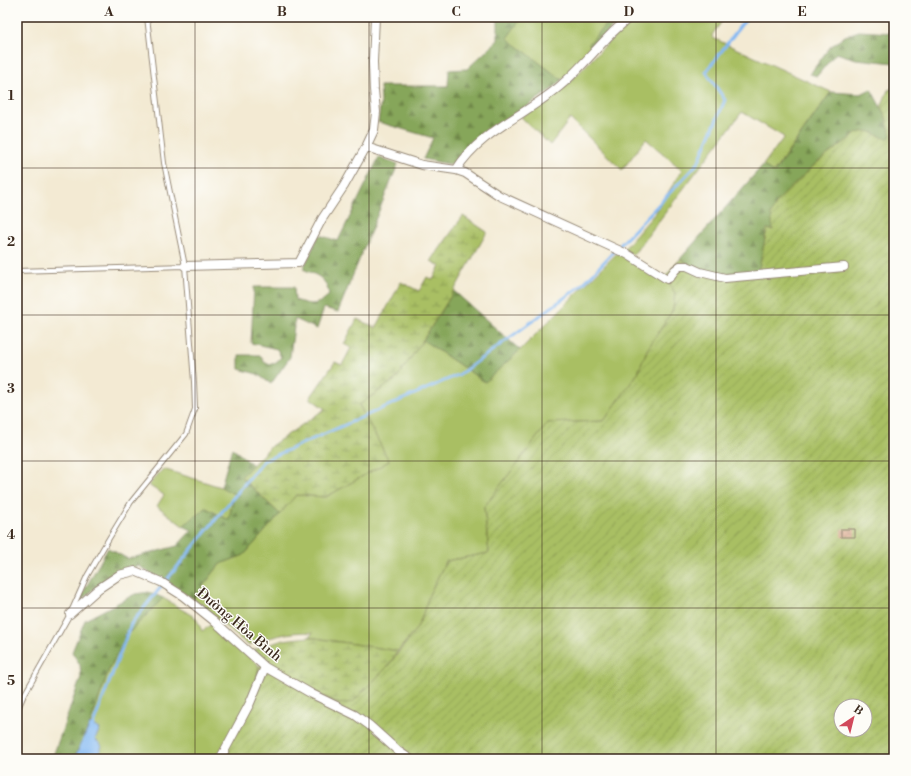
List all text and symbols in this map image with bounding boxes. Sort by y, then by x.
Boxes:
text: A [103,4,114,20]
text: B [277,4,287,20]
text: C [451,4,461,20]
text: D [624,4,634,20]
text: E [797,4,807,20]
text: 1 [8,88,15,104]
text: 2 [7,234,15,250]
text: 3 [7,381,15,397]
text: 4 [7,527,16,543]
street label: Đường Hòa Bình [193,584,286,666]
text: 5 [7,673,15,689]
north arrow [833,698,873,738]
text: B [851,703,866,719]

